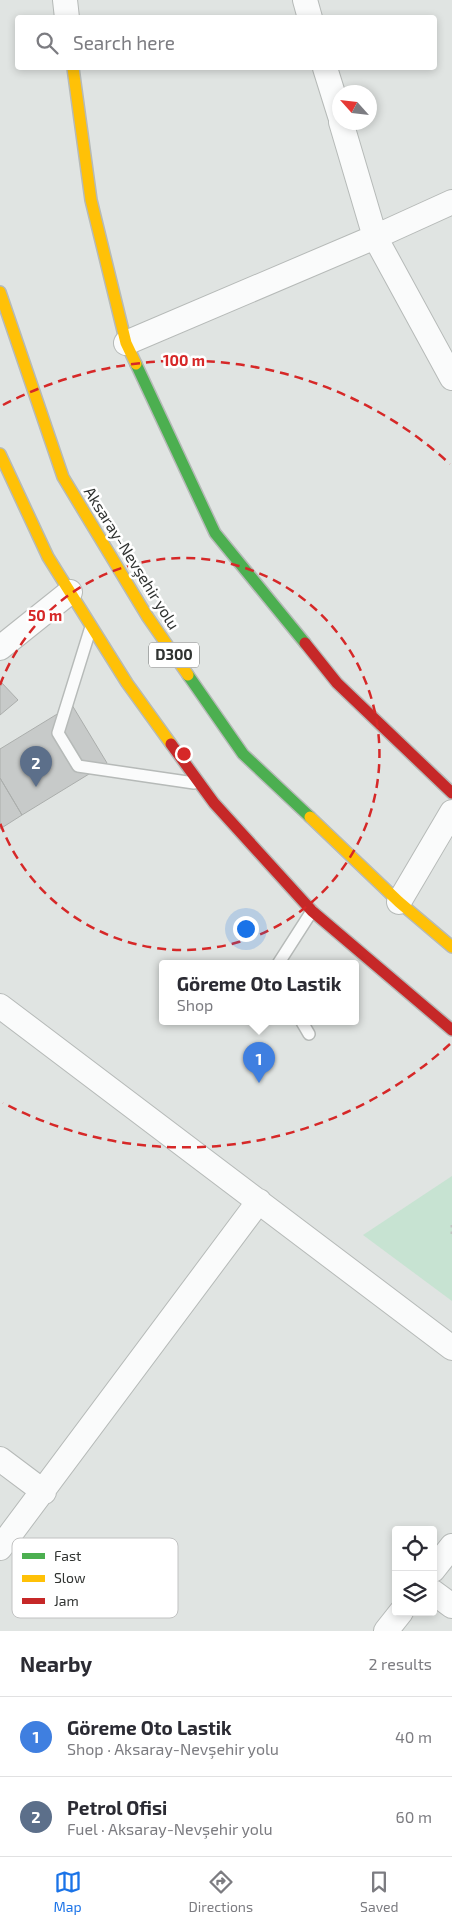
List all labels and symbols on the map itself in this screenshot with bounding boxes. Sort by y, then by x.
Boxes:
north arrow [332,85,377,130]
text: 100 m [163,351,205,369]
street label: Aksaray-Nevşehir yolu [80,483,184,633]
text: 50 m [28,606,62,624]
road number: D300 [149,642,199,668]
centre of rings [175,745,193,763]
pin: 2 [20,746,52,787]
your location [233,916,259,942]
pin: 1 [243,1042,275,1083]
legend [12,1538,178,1618]
text: Fast [54,1547,81,1564]
text: Slow [54,1569,86,1586]
text: Jam [54,1592,79,1609]

